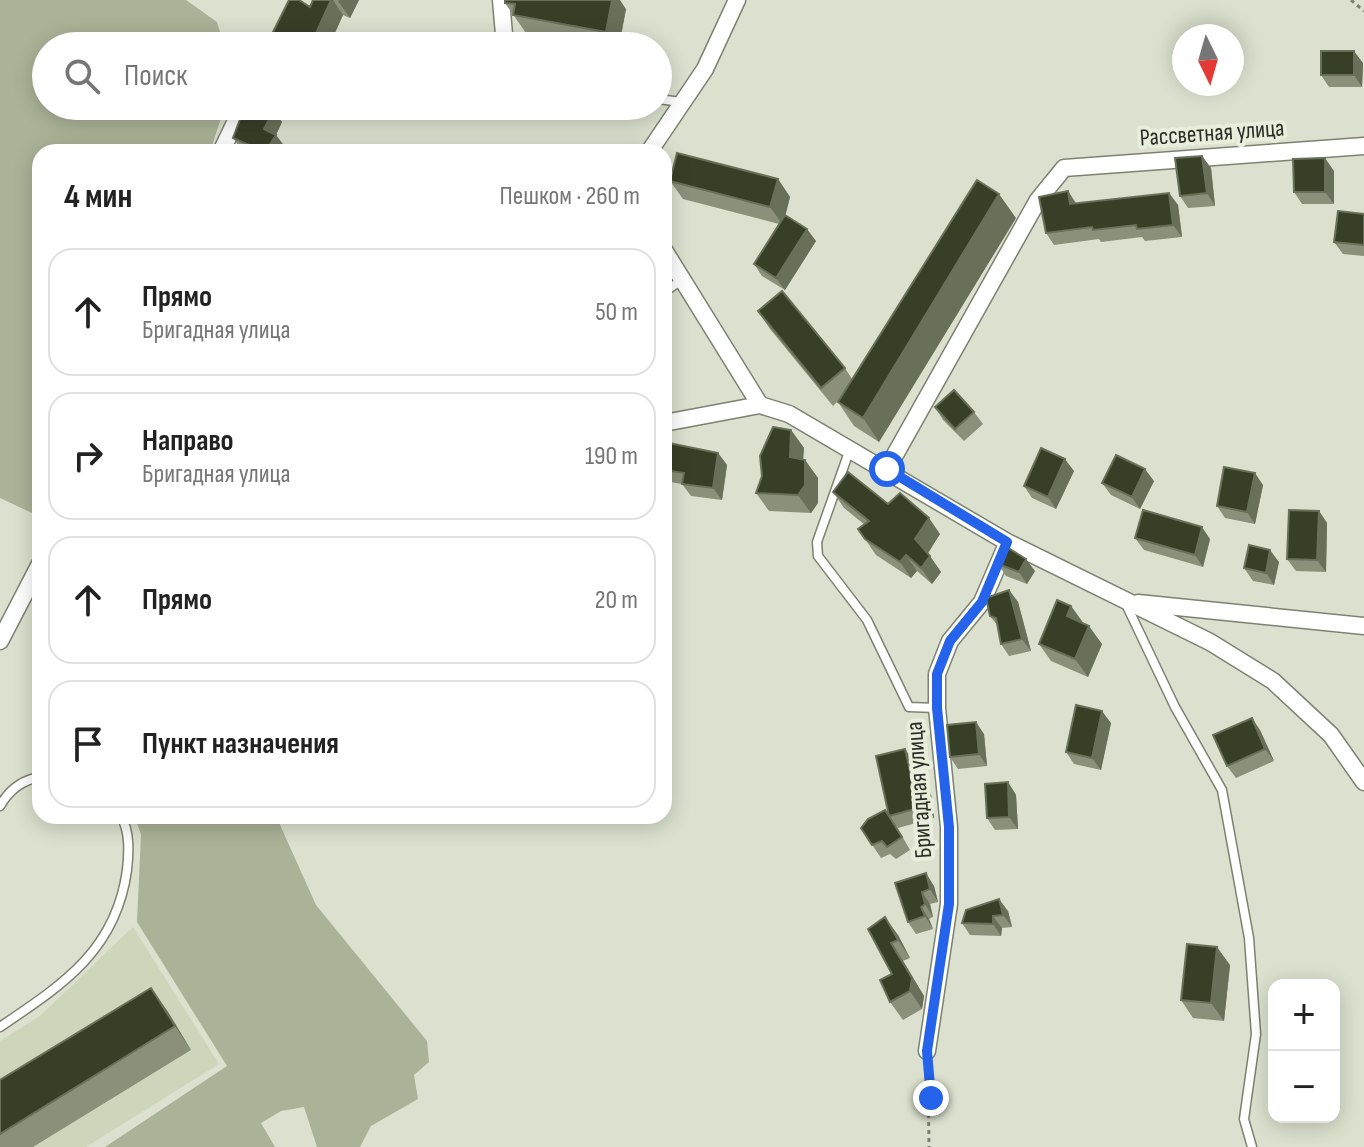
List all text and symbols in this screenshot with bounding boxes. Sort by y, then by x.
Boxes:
north arrow [1172,24,1244,96]
search box [32,32,672,120]
icon: search [60,54,104,98]
text: Поиск [124,58,187,94]
street label: Рассветная улица [1139,113,1285,153]
text: 4 мин [64,176,132,217]
text: Пешком · 260 m [500,181,640,212]
text: Прямо [142,279,212,315]
icon: ahead [66,290,110,334]
text: 50 m [595,297,638,328]
text: Бригадная улица [142,315,290,346]
text: Направо [142,423,234,459]
icon: right [66,434,110,478]
text: 190 m [585,441,638,472]
route start [869,451,905,487]
text: Бригадная улица [142,459,290,490]
icon: ahead [66,578,110,622]
text: Прямо [142,582,212,618]
text: 20 m [595,585,638,616]
street label: Бригадная улица [900,721,938,859]
icon: arrive [66,722,110,766]
text: Пункт назначения [142,726,339,762]
map controls [1268,979,1340,1123]
button: + [1268,979,1340,1051]
button: − [1268,1051,1340,1123]
route end [913,1080,949,1116]

